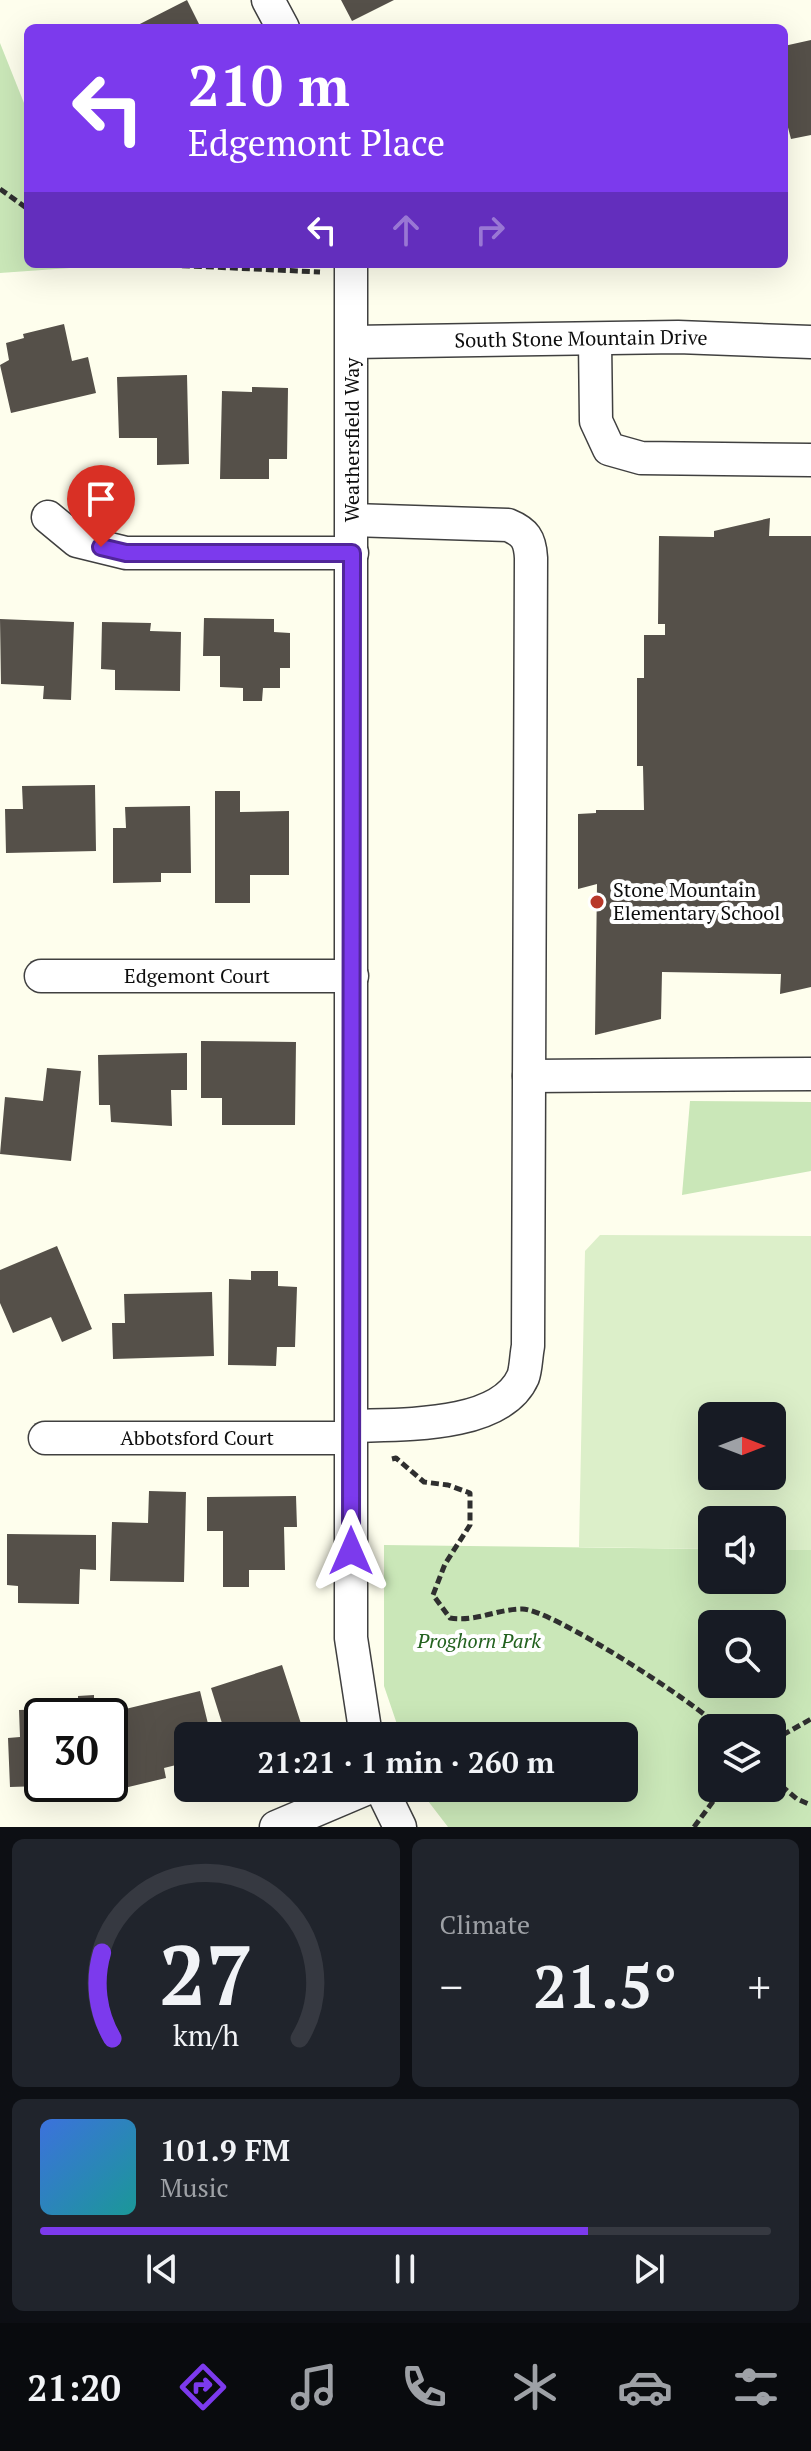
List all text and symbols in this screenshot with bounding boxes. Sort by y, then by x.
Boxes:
text: 210 m [188,48,350,122]
icon: left [56,56,160,160]
text: Edgemont Place [188,119,445,166]
icon: left [300,208,344,252]
icon: ahead [384,208,428,252]
icon: right [468,208,512,252]
street label: South Stone Mountain Drive [454,323,708,353]
street label: Weathersfield Way [338,357,365,522]
pin [67,465,135,547]
icon: arrive [79,477,123,521]
place label: Stone Mountain Elementary School [613,876,780,926]
marker: Stone Mountain Elementary School [588,893,606,911]
street label: Edgemont Court [124,962,271,989]
north arrow [698,1402,786,1490]
map controls [698,1402,786,1802]
street label: Abbotsford Court [120,1424,274,1451]
button: sound [698,1506,786,1594]
position arrow [309,1509,393,1593]
button: search [698,1610,786,1698]
park label: Proghorn Park [416,1627,541,1654]
speed limit sign: 30 [24,1698,128,1802]
button: layers [698,1714,786,1802]
text: 21:21 · 1 min · 260 m [258,1742,554,1782]
text: Climate [440,1907,530,1941]
text: 27 [159,1919,253,2029]
text: 21.5° [533,1946,677,2025]
text: − [440,1957,463,2016]
text: + [748,1957,771,2016]
text: km/h [173,2016,239,2054]
text: 101.9 FM [160,2130,290,2170]
text: Music [160,2170,229,2204]
icon: previous [140,2247,184,2291]
icon: pause [383,2247,427,2291]
icon: next [627,2247,671,2291]
icon: directions [175,2359,231,2415]
icon: music [286,2359,342,2415]
icon: phone [396,2359,452,2415]
icon: climate [507,2359,563,2415]
icon: car [617,2359,673,2415]
icon: filters [728,2359,784,2415]
text: 21:20 [27,2364,121,2411]

